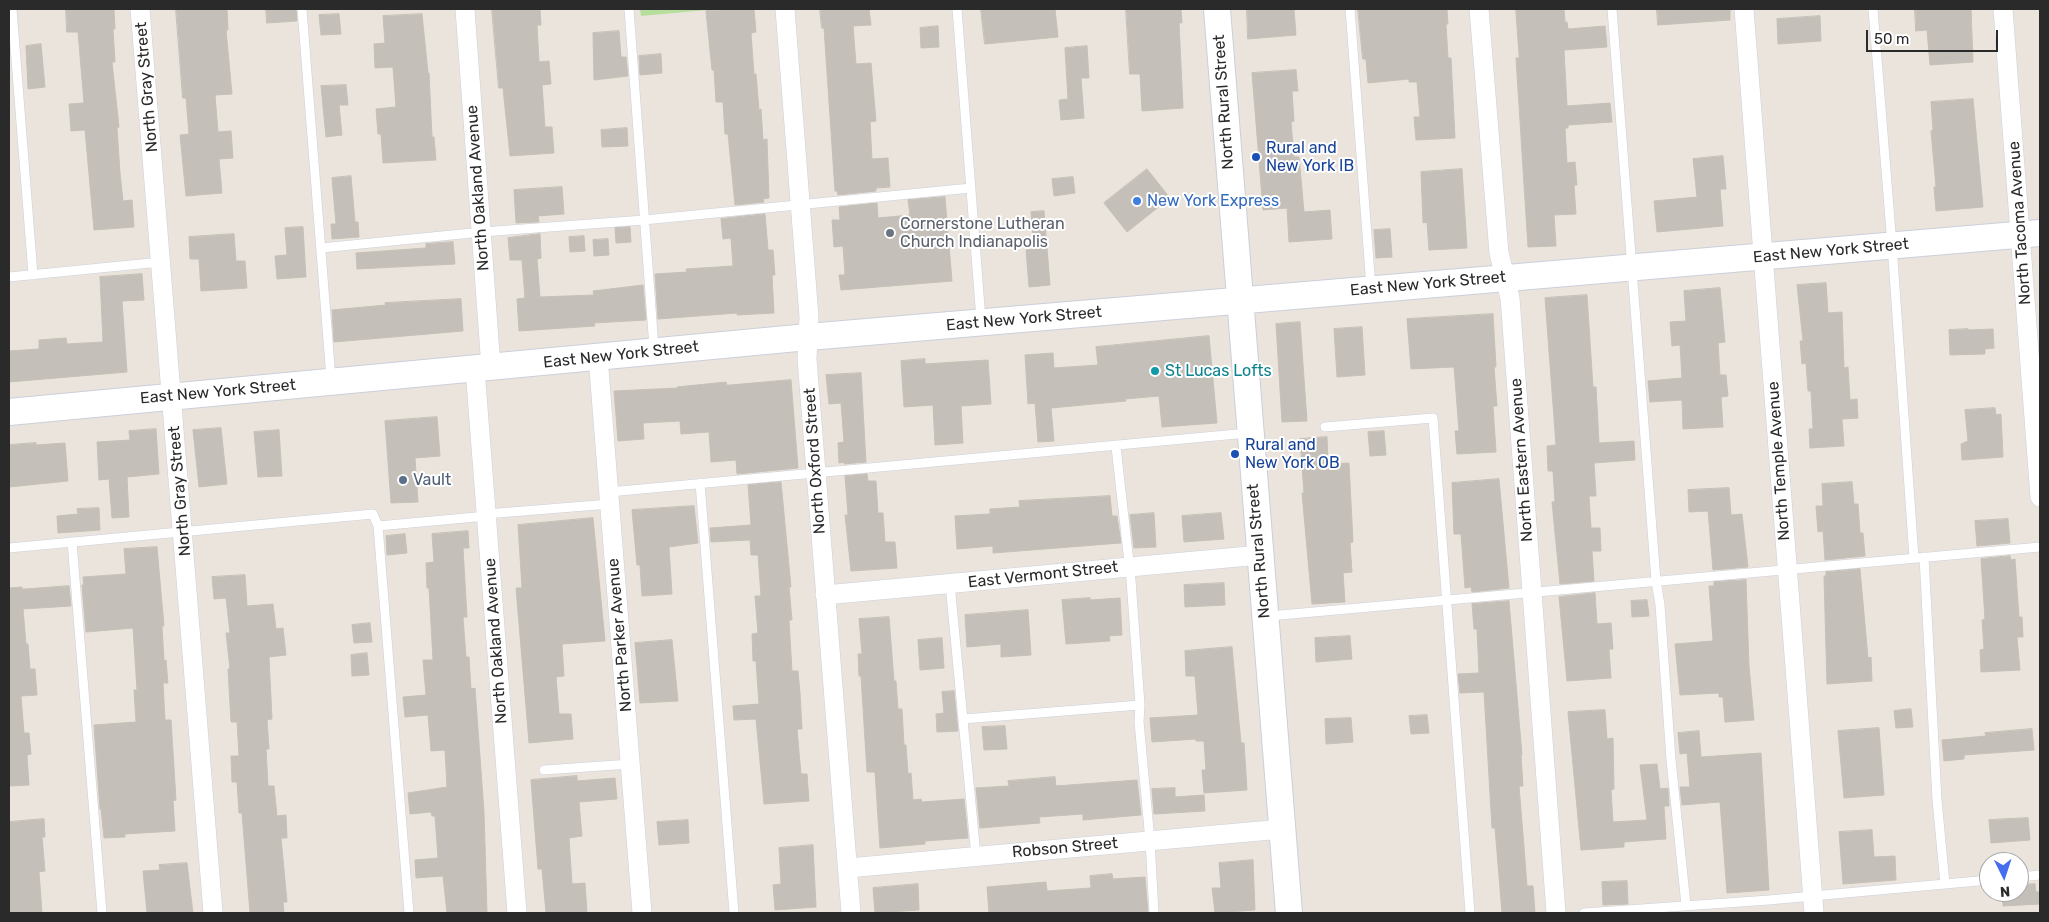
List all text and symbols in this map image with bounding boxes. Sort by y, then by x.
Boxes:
scale bar [1869,20,2002,52]
street label: North Gray Street [132,21,162,153]
text: 50 m [1874,30,1909,48]
street label: North Rural Street [1210,34,1238,170]
street label: North Oakland Avenue [463,104,493,272]
place label: Rural and New York IB [1266,138,1354,176]
street label: North Tacoma Avenue [2005,141,2035,305]
marker: Rural and New York IB [1250,151,1262,163]
place label: New York Express [1147,191,1279,211]
marker: New York Express [1131,195,1143,207]
place label: Cornerstone Lutheran Church Indianapolis [900,214,1065,252]
marker: Cornerstone Lutheran Church Indianapolis [884,227,896,239]
street label: East New York Street [1752,235,1910,267]
street label: East New York Street [1349,268,1507,300]
street label: East New York Street [945,303,1103,335]
street label: East New York Street [542,337,700,373]
place label: St Lucas Lofts [1165,361,1272,381]
marker: St Lucas Lofts [1149,365,1161,377]
street label: East New York Street [139,376,297,408]
street label: North Eastern Avenue [1507,378,1537,542]
street label: North Temple Avenue [1764,381,1794,541]
street label: North Oxford Street [800,387,830,535]
street label: North Gray Street [165,425,195,557]
place label: Rural and New York OB [1245,435,1340,473]
marker: Rural and New York OB [1229,448,1241,460]
place label: Vault [413,470,451,490]
marker: Vault [397,474,409,486]
street label: North Rural Street [1244,483,1274,619]
street label: North Oakland Avenue [481,557,511,725]
street label: North Parker Avenue [604,557,636,713]
street label: East Vermont Street [967,558,1119,592]
street label: Robson Street [1011,834,1119,862]
north arrow [1979,852,2029,902]
text: N [1999,883,2011,900]

